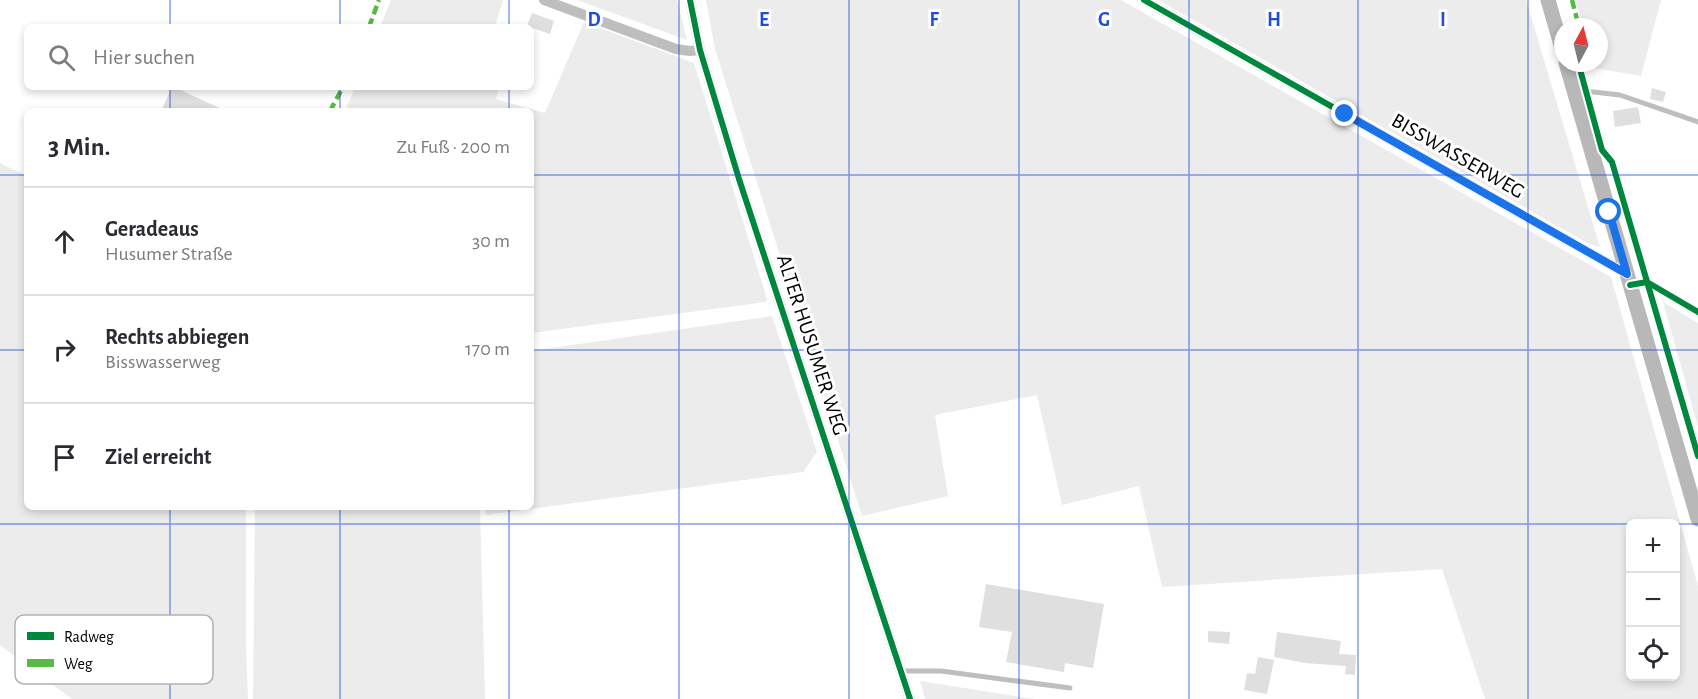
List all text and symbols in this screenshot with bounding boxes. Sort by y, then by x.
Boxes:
text: D [587,10,601,30]
text: E [759,10,769,30]
text: F [929,10,939,30]
text: G [1098,10,1110,30]
text: H [1267,10,1281,30]
text: I [1440,10,1446,30]
north arrow [1554,18,1608,72]
search box [24,24,534,90]
icon: search [45,41,78,74]
text: Hier suchen [93,46,195,68]
route end [1331,100,1357,126]
street label: BISSWASSERWEG [1388,110,1528,202]
text: 3 Min. [48,134,110,160]
text: Zu Fuß · 200 m [397,137,510,157]
route start [1595,198,1621,224]
text: Geradeaus [105,218,199,240]
icon: ahead [48,225,81,258]
text: 30 m [472,231,510,251]
text: Husumer Straße [105,244,233,264]
street label: ALTER HUSUMER WEG [773,252,851,438]
text: Rechts abbiegen [105,326,249,348]
icon: right [48,333,81,366]
text: 170 m [465,339,510,359]
text: Bisswasserweg [105,352,220,372]
icon: arrive [48,441,81,474]
text: Ziel erreicht [105,446,212,468]
map controls [1626,519,1680,681]
button: + [1626,519,1680,573]
button: − [1626,573,1680,627]
legend [15,615,213,684]
button: locate [1626,627,1680,681]
text: Radweg [64,629,114,645]
text: Weg [64,656,93,672]

